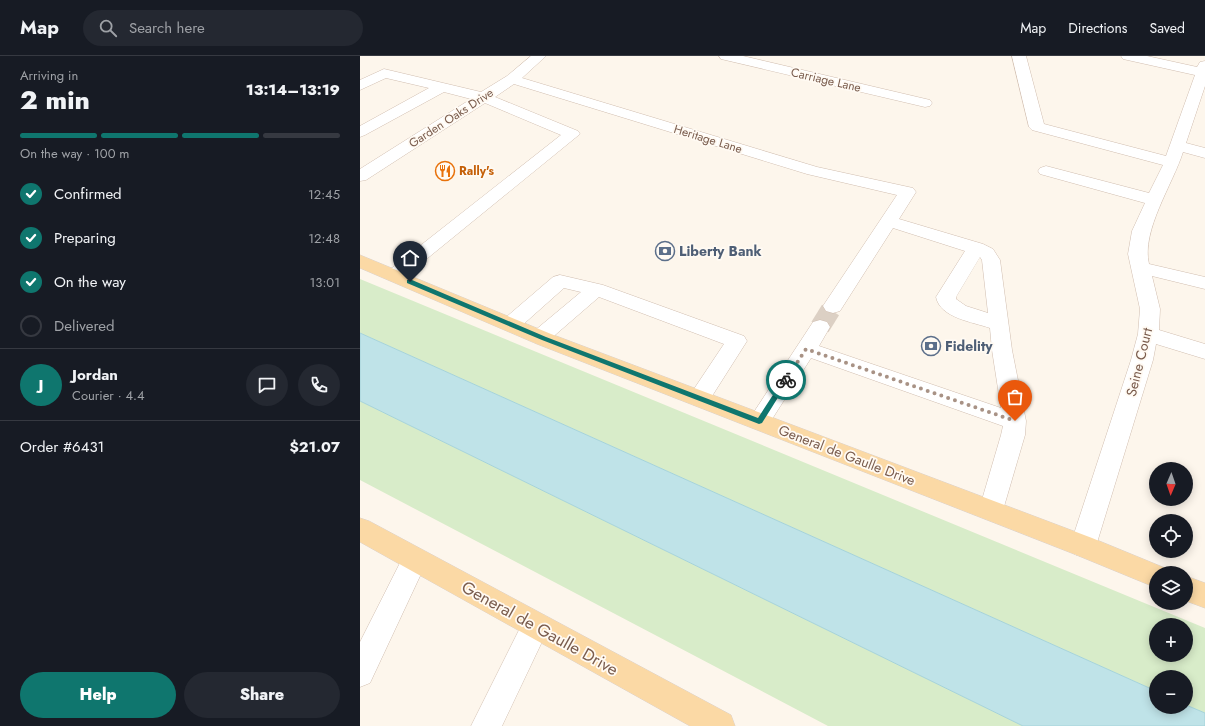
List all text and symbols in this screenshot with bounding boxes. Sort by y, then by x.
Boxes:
search box [83,10,363,46]
text: Map [20,14,59,41]
icon: search [97,17,119,39]
text: Search here [129,17,205,39]
text: Map [1020,18,1046,38]
text: Directions [1068,18,1128,38]
text: Saved [1150,18,1185,38]
street label: Carriage Lane [789,63,863,97]
text: Arriving in [20,66,78,85]
text: 13:14–13:19 [246,79,340,101]
text: 2 min [20,81,90,119]
street label: Garden Oaks Drive [405,84,497,152]
street label: Heritage Lane [671,120,745,158]
text: On the way · 100 m [20,144,129,163]
restaurant icon: Rally's [434,160,456,182]
place label: Rally's [459,162,494,180]
icon: check [20,183,42,205]
text: Confirmed [54,183,122,205]
text: 12:45 [308,185,340,204]
icon: check [20,227,42,249]
text: Preparing [54,227,116,249]
text: 12:48 [308,229,340,248]
bank icon: Liberty Bank [654,240,676,262]
pin [393,241,427,282]
place label: Liberty Bank [679,241,762,261]
icon: home [399,247,421,269]
icon: check [20,271,42,293]
text: On the way [54,271,126,293]
text: 13:01 [310,273,340,292]
text: Delivered [54,315,115,337]
street label: Seine Court [1121,325,1157,398]
bank icon: Fidelity [920,335,942,357]
place label: Fidelity [945,336,993,356]
courier [766,360,806,400]
text: Jordan [72,364,118,386]
button: chat [246,364,288,406]
button: phone [298,364,340,406]
icon: bike [775,369,797,391]
text: J [39,374,43,396]
pin [998,380,1032,421]
text: Courier · 4.4 [72,386,145,405]
icon: bag [1004,386,1026,408]
street label: General de Gaulle Drive [776,420,918,490]
text: Order #6431 [20,436,104,458]
text: $21.07 [289,436,340,458]
north arrow [1149,462,1193,506]
map controls [1149,462,1193,714]
button: locate [1149,514,1193,558]
button: layers [1149,566,1193,610]
street label: General de Gaulle Drive [457,575,623,681]
button: + [1149,618,1193,662]
button: − [1149,670,1193,714]
button: Help [20,672,176,718]
button: Share [184,672,340,718]

